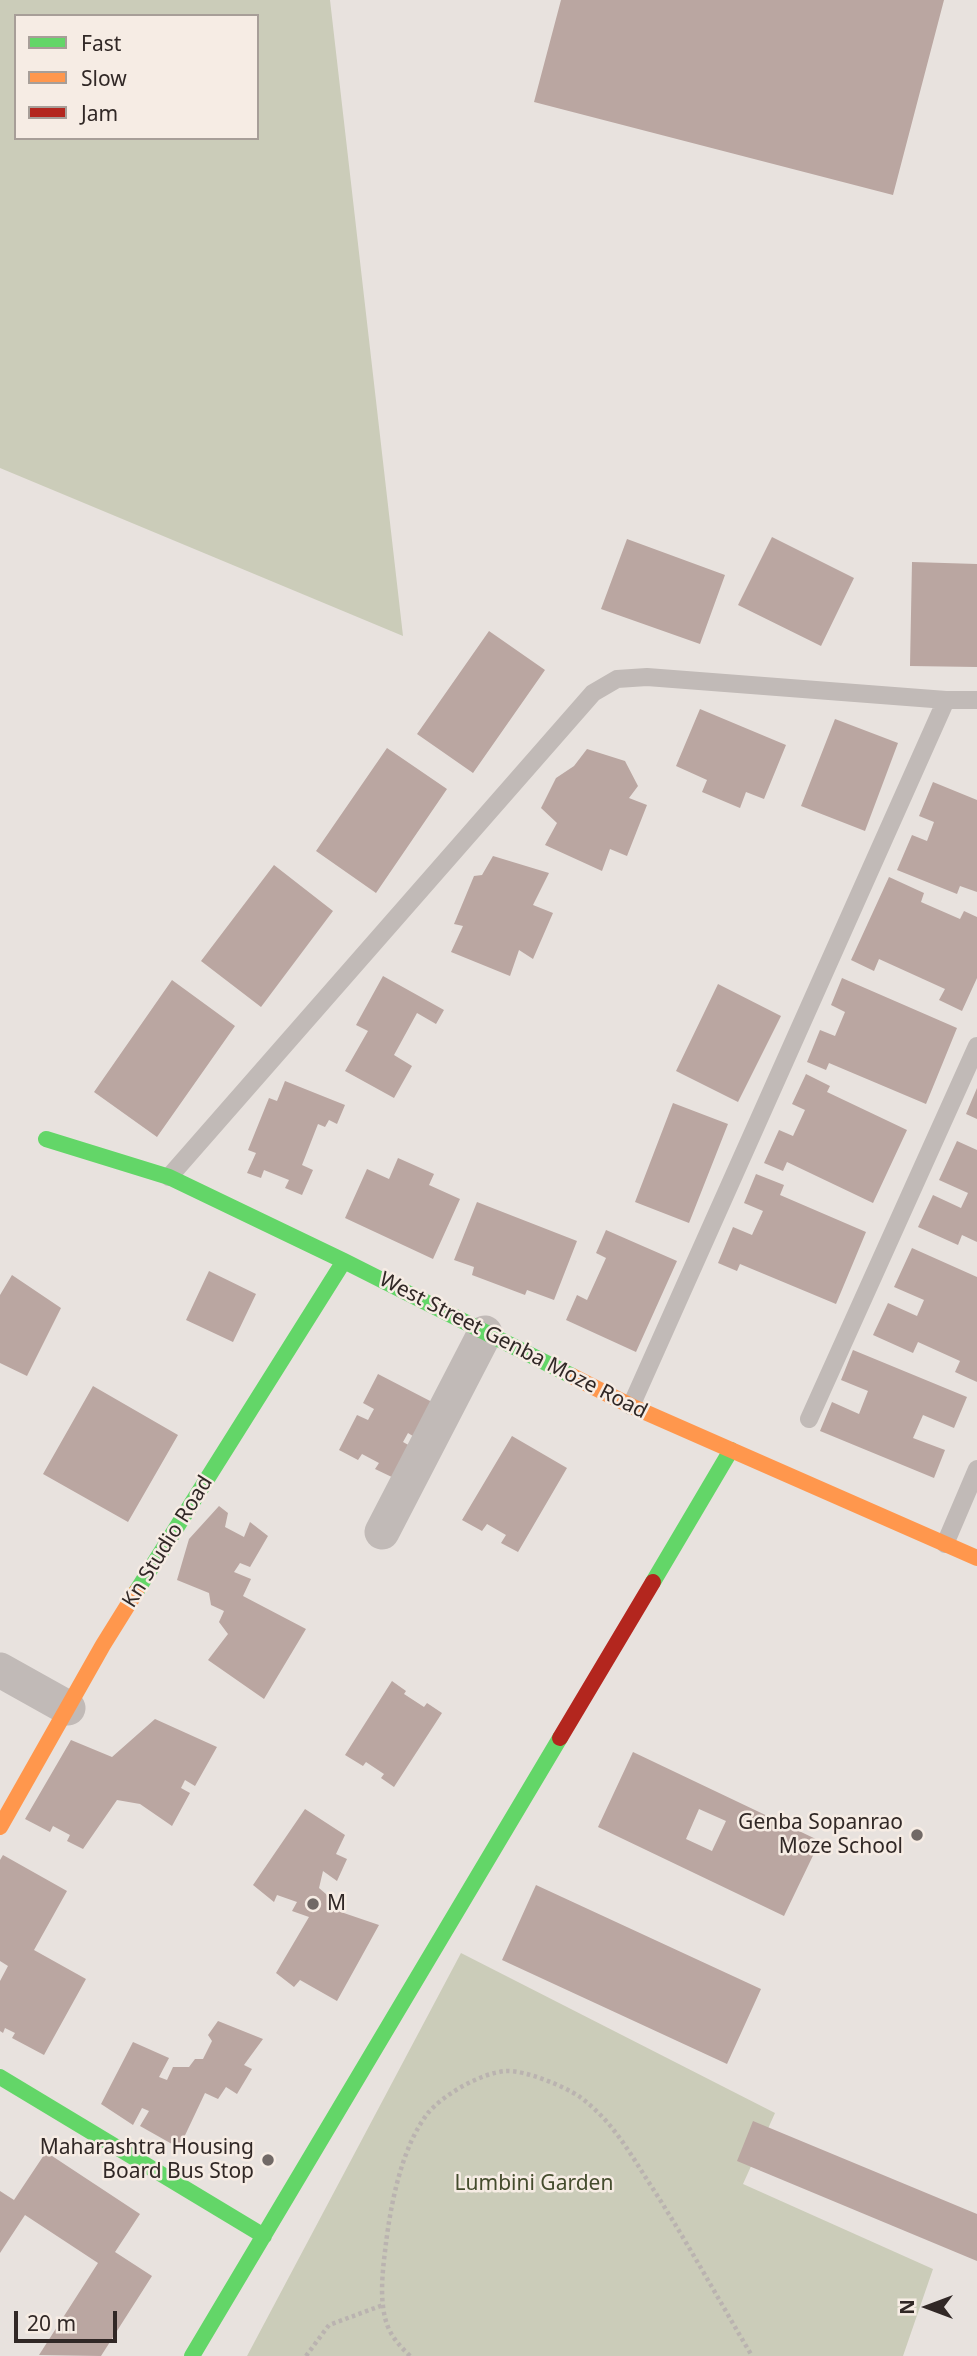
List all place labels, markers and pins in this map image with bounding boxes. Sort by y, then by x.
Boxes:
place label: Genba Sopanrao Moze School [738,1810,903,1860]
marker: Genba Sopanrao Moze School [909,1827,925,1843]
place label: M [327,1891,346,1917]
marker: M [305,1896,321,1912]
place label: Maharashtra Housing Board Bus Stop [40,2135,254,2185]
marker: Maharashtra Housing Board Bus Stop [260,2152,276,2168]

